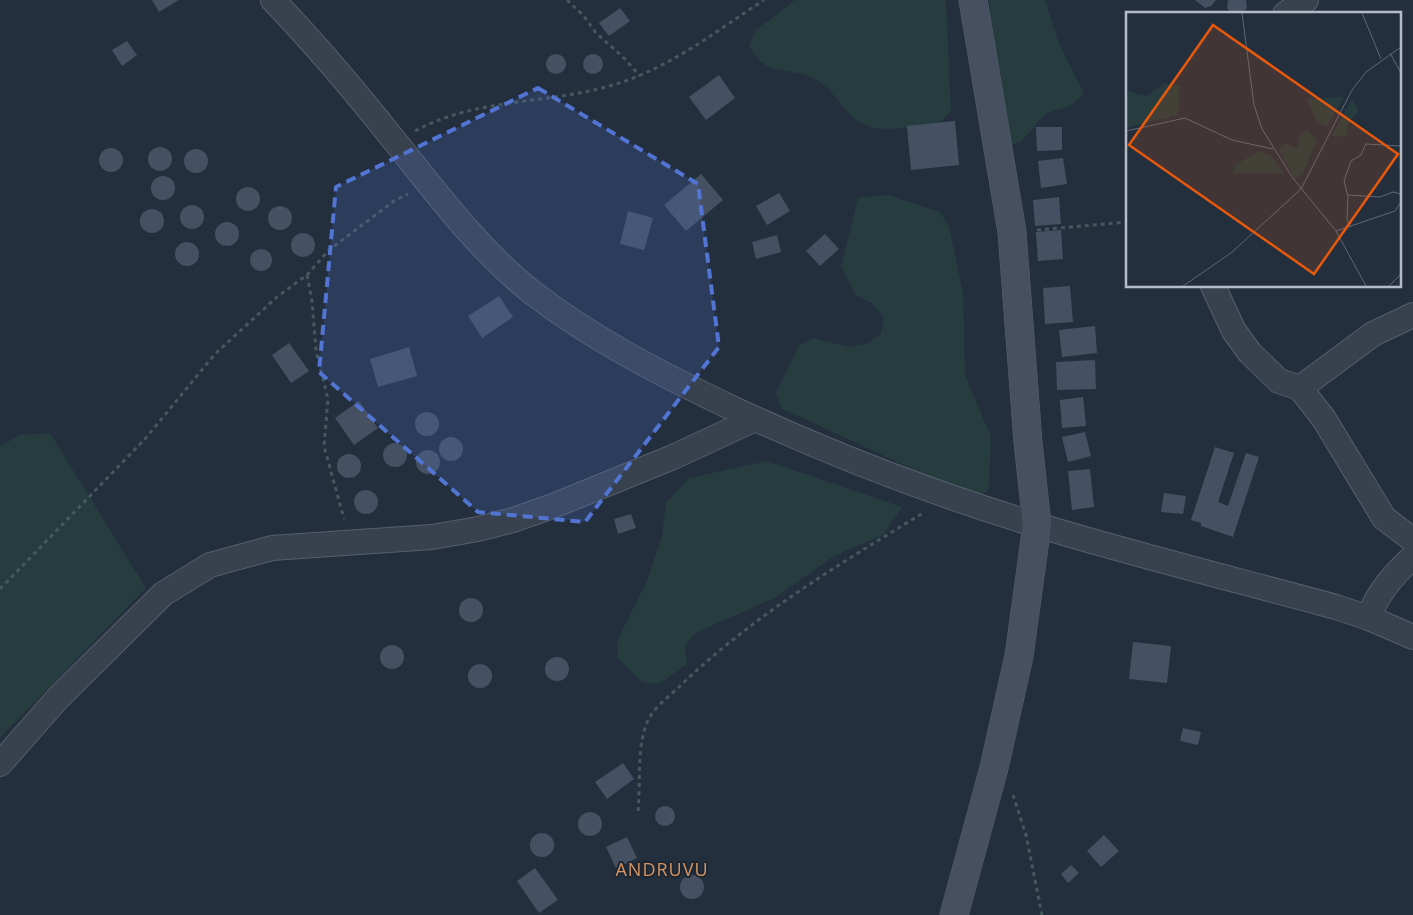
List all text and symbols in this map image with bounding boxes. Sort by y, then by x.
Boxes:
inset map [1126,12,1400,288]
district label: ANDRUVU [615,857,709,881]

